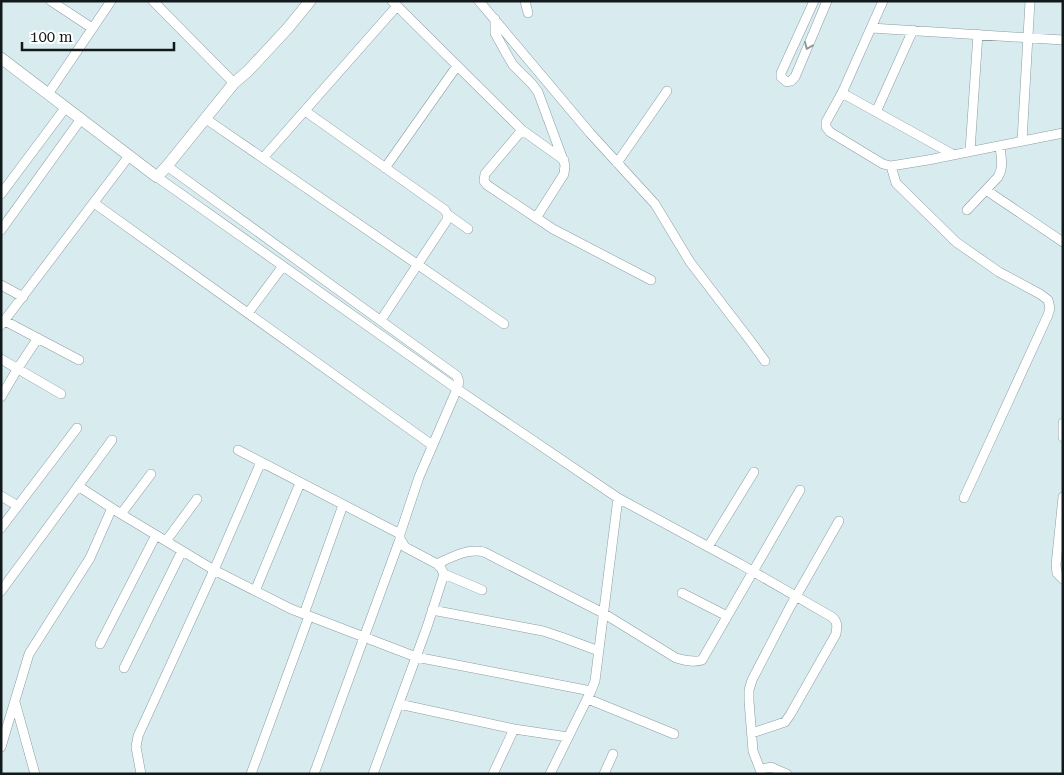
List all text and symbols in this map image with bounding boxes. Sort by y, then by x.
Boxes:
scale bar [22,20,175,52]
text: 100 m [30,28,73,46]
one-way arrow [803,41,814,50]

